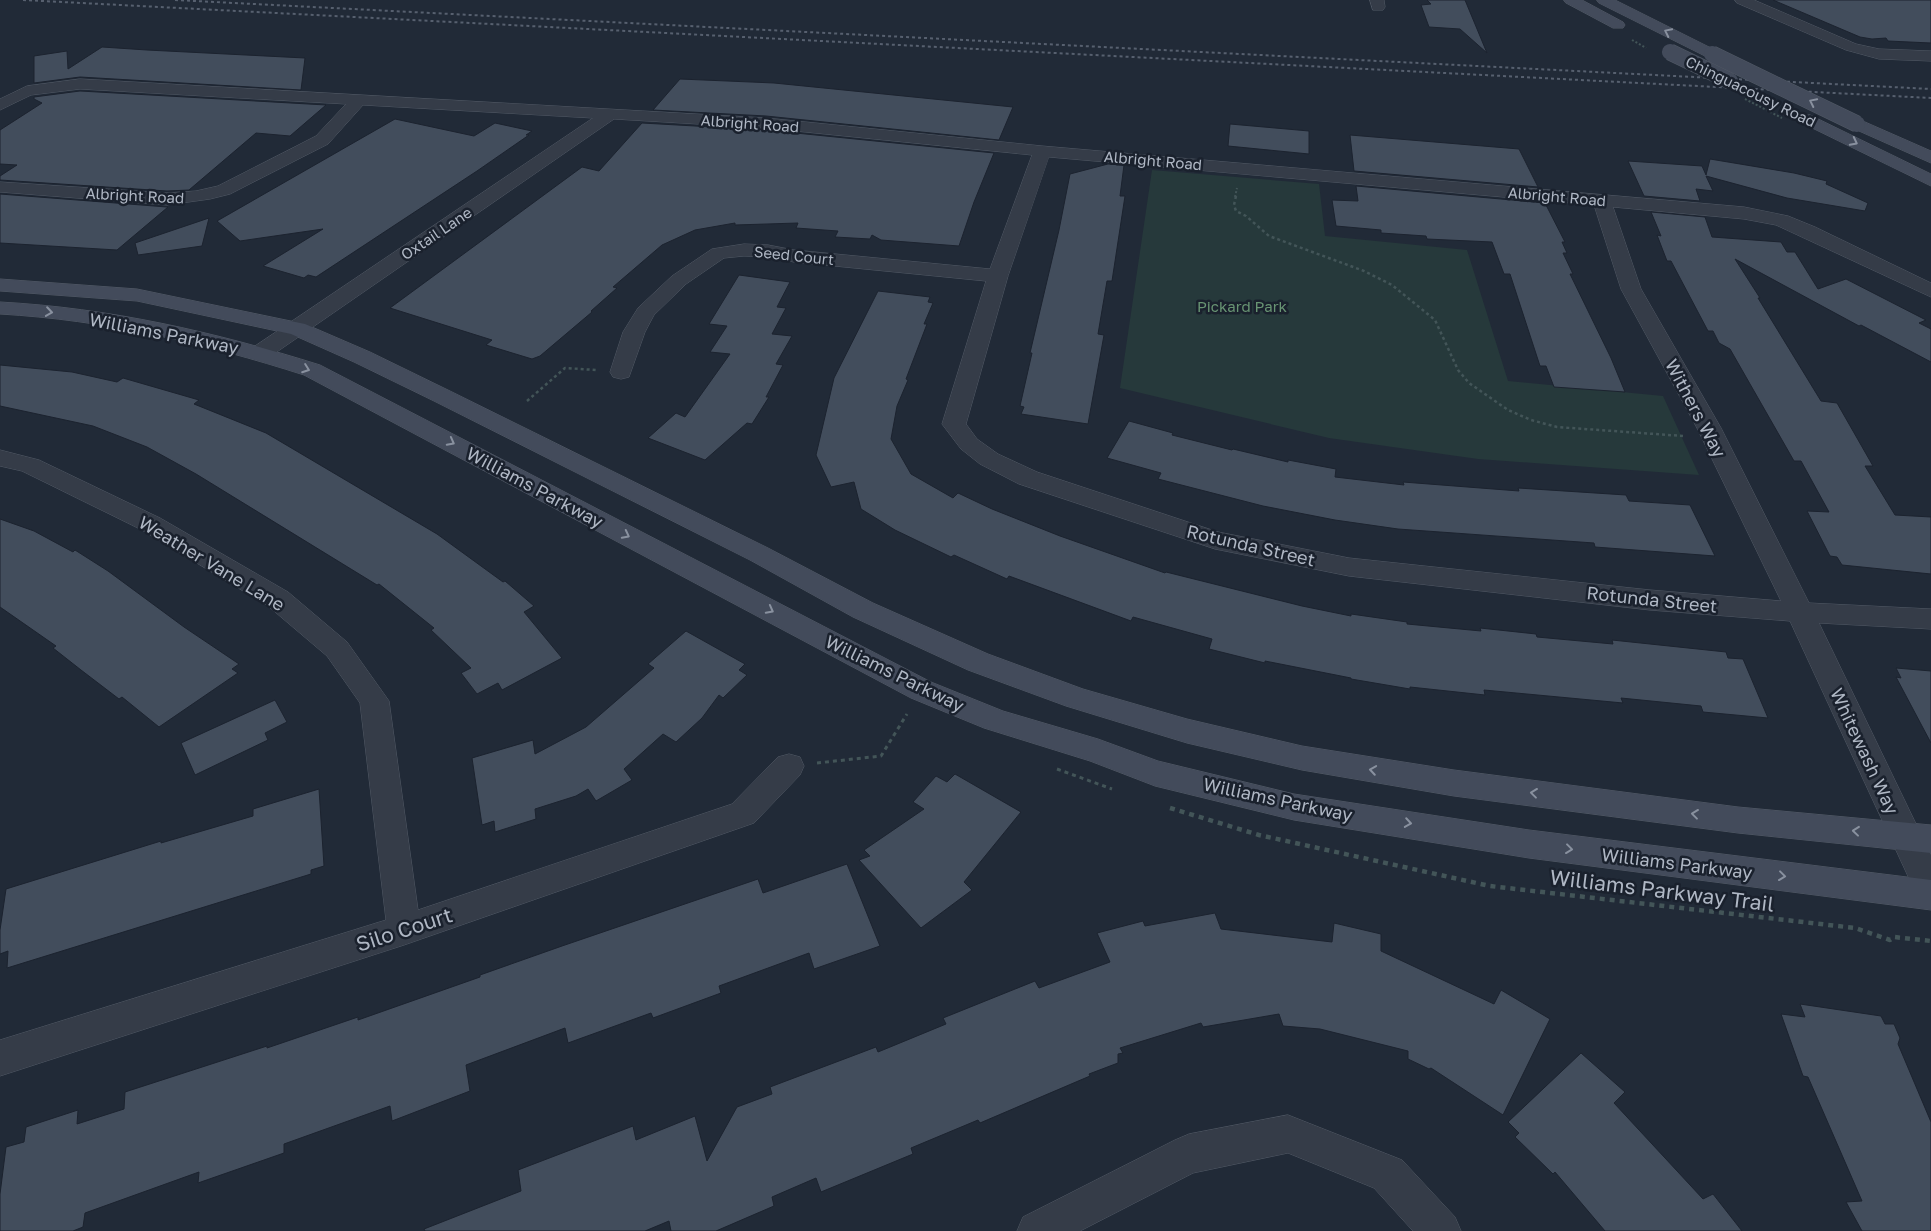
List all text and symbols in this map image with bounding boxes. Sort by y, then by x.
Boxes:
one-way arrow [1664,28,1673,39]
street label: Chinguacousy Road [1683,52,1819,130]
one-way arrow [1809,98,1818,109]
street label: Albright Road [700,111,800,135]
one-way arrow [1848,136,1857,146]
street label: Albright Road [1103,147,1203,173]
street label: Albright Road [85,183,185,207]
street label: Albright Road [1507,183,1607,209]
street label: Oxtail Lane [397,203,475,263]
street label: Seed Court [753,242,835,268]
park label: Pickard Park [1197,297,1288,315]
one-way arrow [45,306,53,317]
street label: Williams Parkway [87,308,241,358]
street label: Withers Way [1661,355,1731,461]
one-way arrow [302,363,310,373]
one-way arrow [446,436,455,446]
street label: Williams Parkway [463,442,607,532]
street label: Weather Vane Lane [135,511,289,615]
street label: Rotunda Street [1185,520,1317,570]
one-way arrow [620,529,629,539]
street label: Rotunda Street [1586,581,1718,617]
one-way arrow [765,604,774,614]
street label: Williams Parkway [822,630,968,716]
street label: Whitewash Way [1826,684,1904,818]
one-way arrow [1368,765,1377,775]
street label: Williams Parkway [1201,772,1355,826]
one-way arrow [1529,788,1537,799]
one-way arrow [1690,809,1698,820]
one-way arrow [1404,818,1412,828]
one-way arrow [1852,826,1860,837]
one-way arrow [1565,843,1573,854]
street label: Williams Parkway [1600,843,1754,883]
street label: Williams Parkway Trail [1548,863,1776,917]
one-way arrow [1778,870,1786,881]
street label: Silo Court [352,901,456,957]

